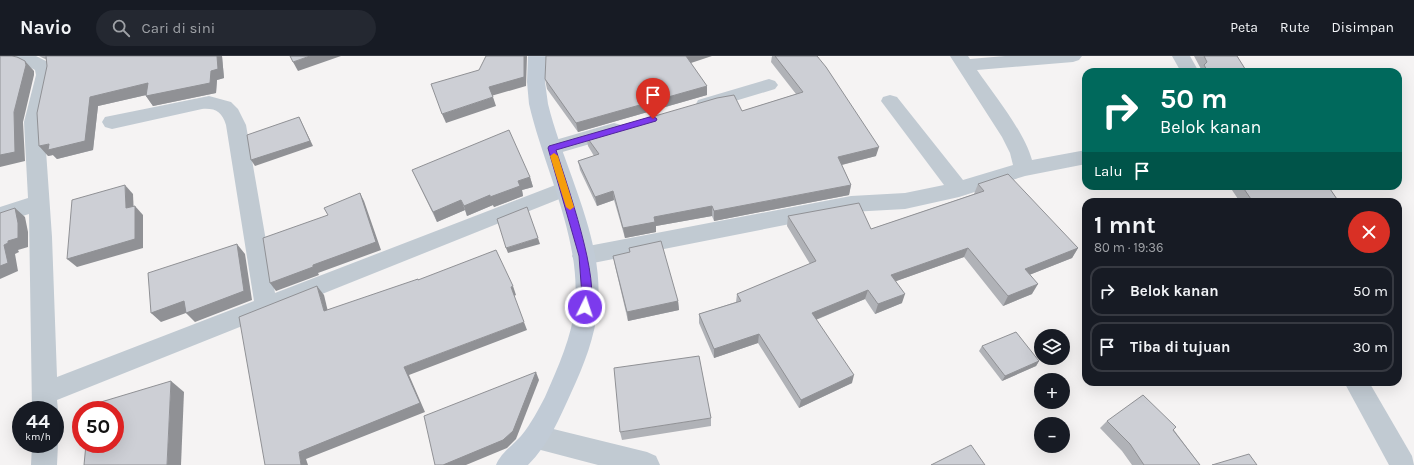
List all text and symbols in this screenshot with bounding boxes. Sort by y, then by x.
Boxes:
search box [96,10,376,46]
text: Navio [20,17,72,39]
icon: search [110,17,132,39]
text: Cari di sini [142,19,215,37]
text: Peta [1230,19,1258,36]
text: Rute [1280,19,1310,36]
text: Disimpan [1332,19,1394,36]
pin [636,78,670,119]
text: 50 m [1160,82,1228,115]
icon: arrive [642,84,664,106]
icon: right [1094,84,1146,136]
text: Belok kanan [1160,116,1261,138]
icon: arrive [1131,160,1153,182]
text: Lalu [1094,162,1123,180]
text: 1 mnt [1094,211,1156,239]
button: close [1348,211,1390,253]
text: 80 m · 19:36 [1094,240,1163,255]
icon: right [1096,280,1118,302]
text: Belok kanan [1130,282,1219,300]
text: 50 m [1353,282,1388,300]
position arrow [564,286,606,328]
map controls [1034,329,1070,453]
button: layers [1034,329,1070,365]
icon: arrive [1096,336,1118,358]
text: Tiba di tujuan [1130,338,1230,356]
text: 30 m [1353,338,1388,356]
button: + [1034,373,1070,409]
speed limit sign: 50 [72,401,124,453]
text: 44 [26,410,50,433]
button: − [1034,417,1070,453]
text: km/h [25,431,51,443]

